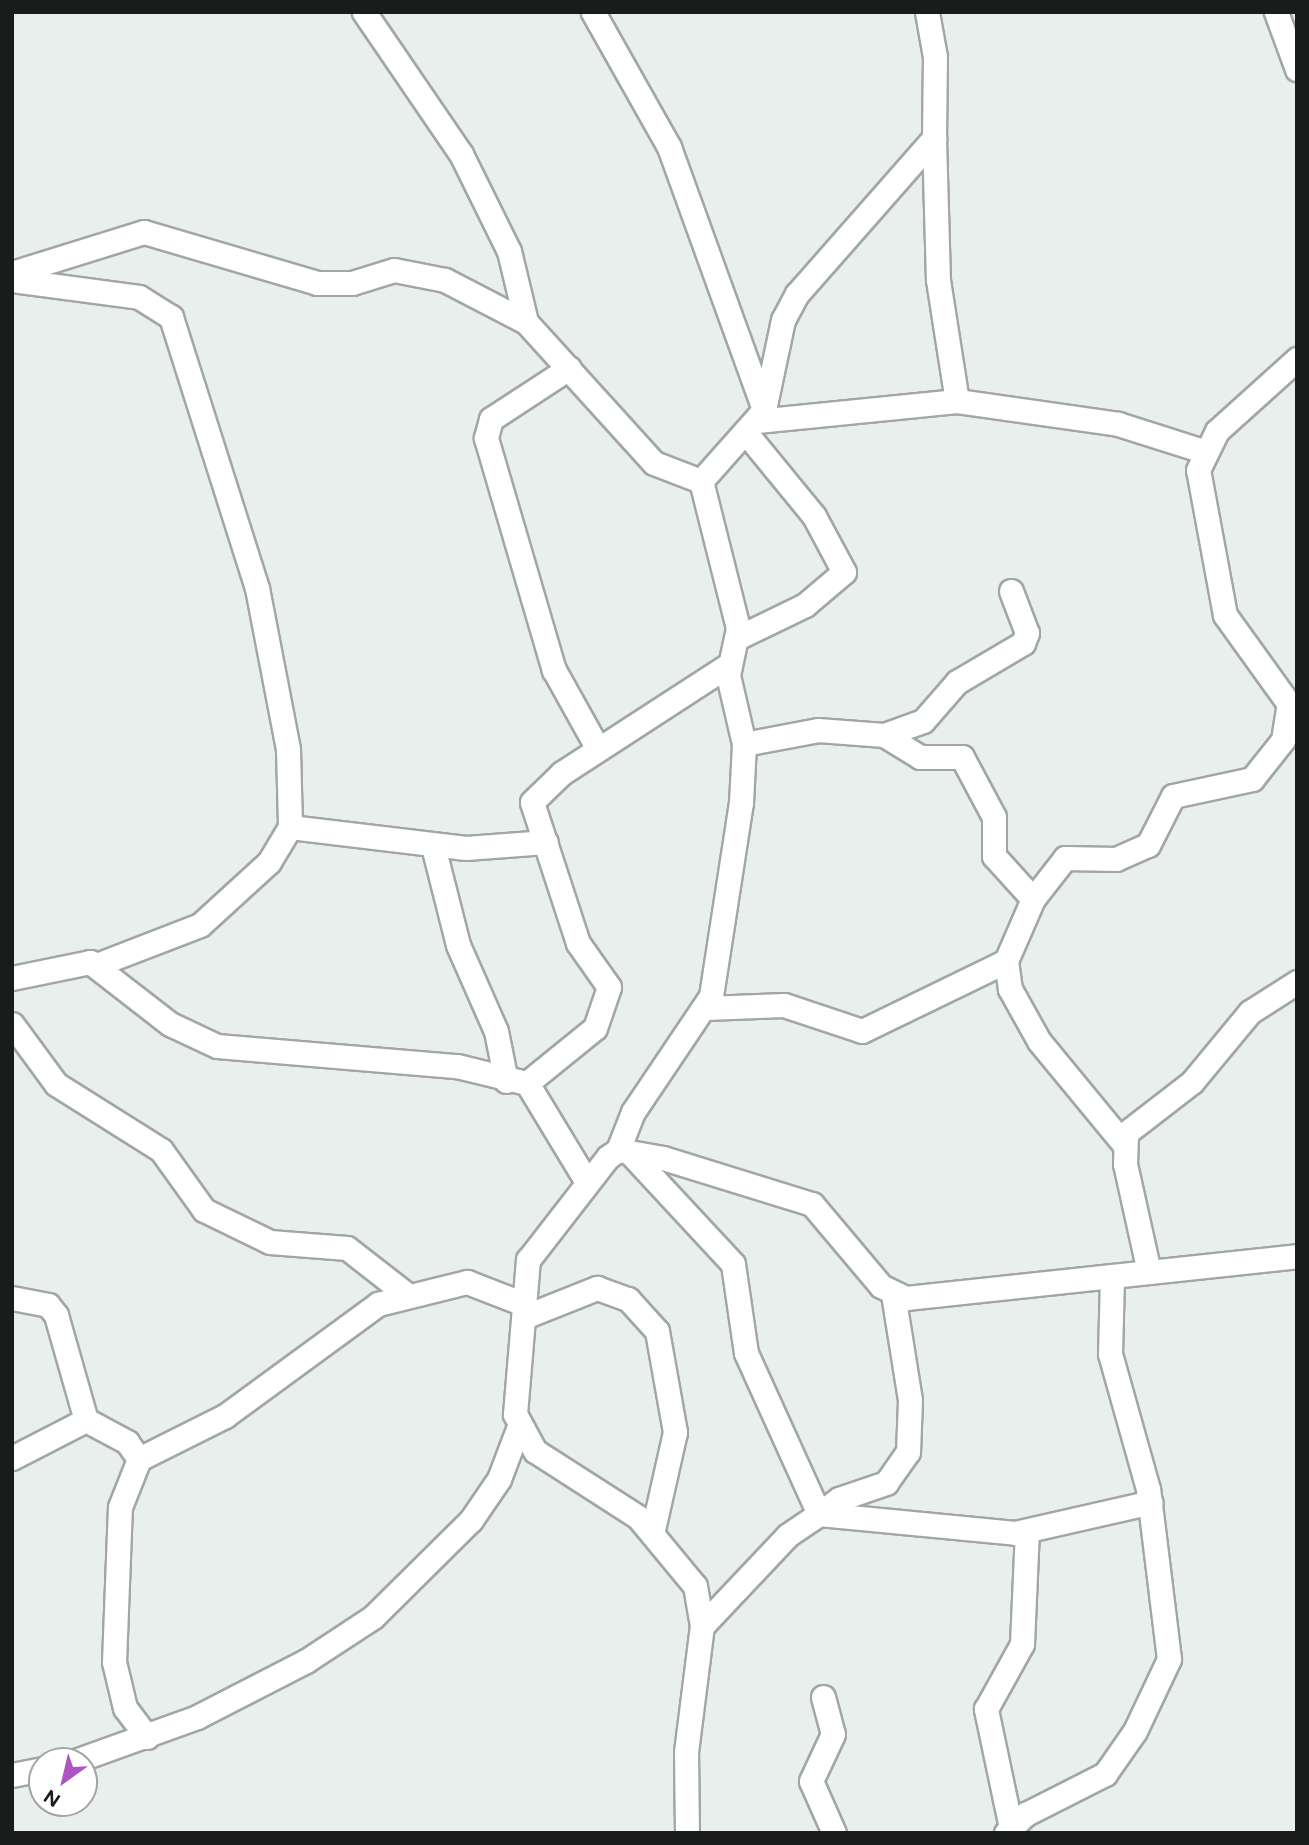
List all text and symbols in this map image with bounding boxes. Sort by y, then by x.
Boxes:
north arrow [28,1747,98,1817]
text: N [40,1785,65,1812]

